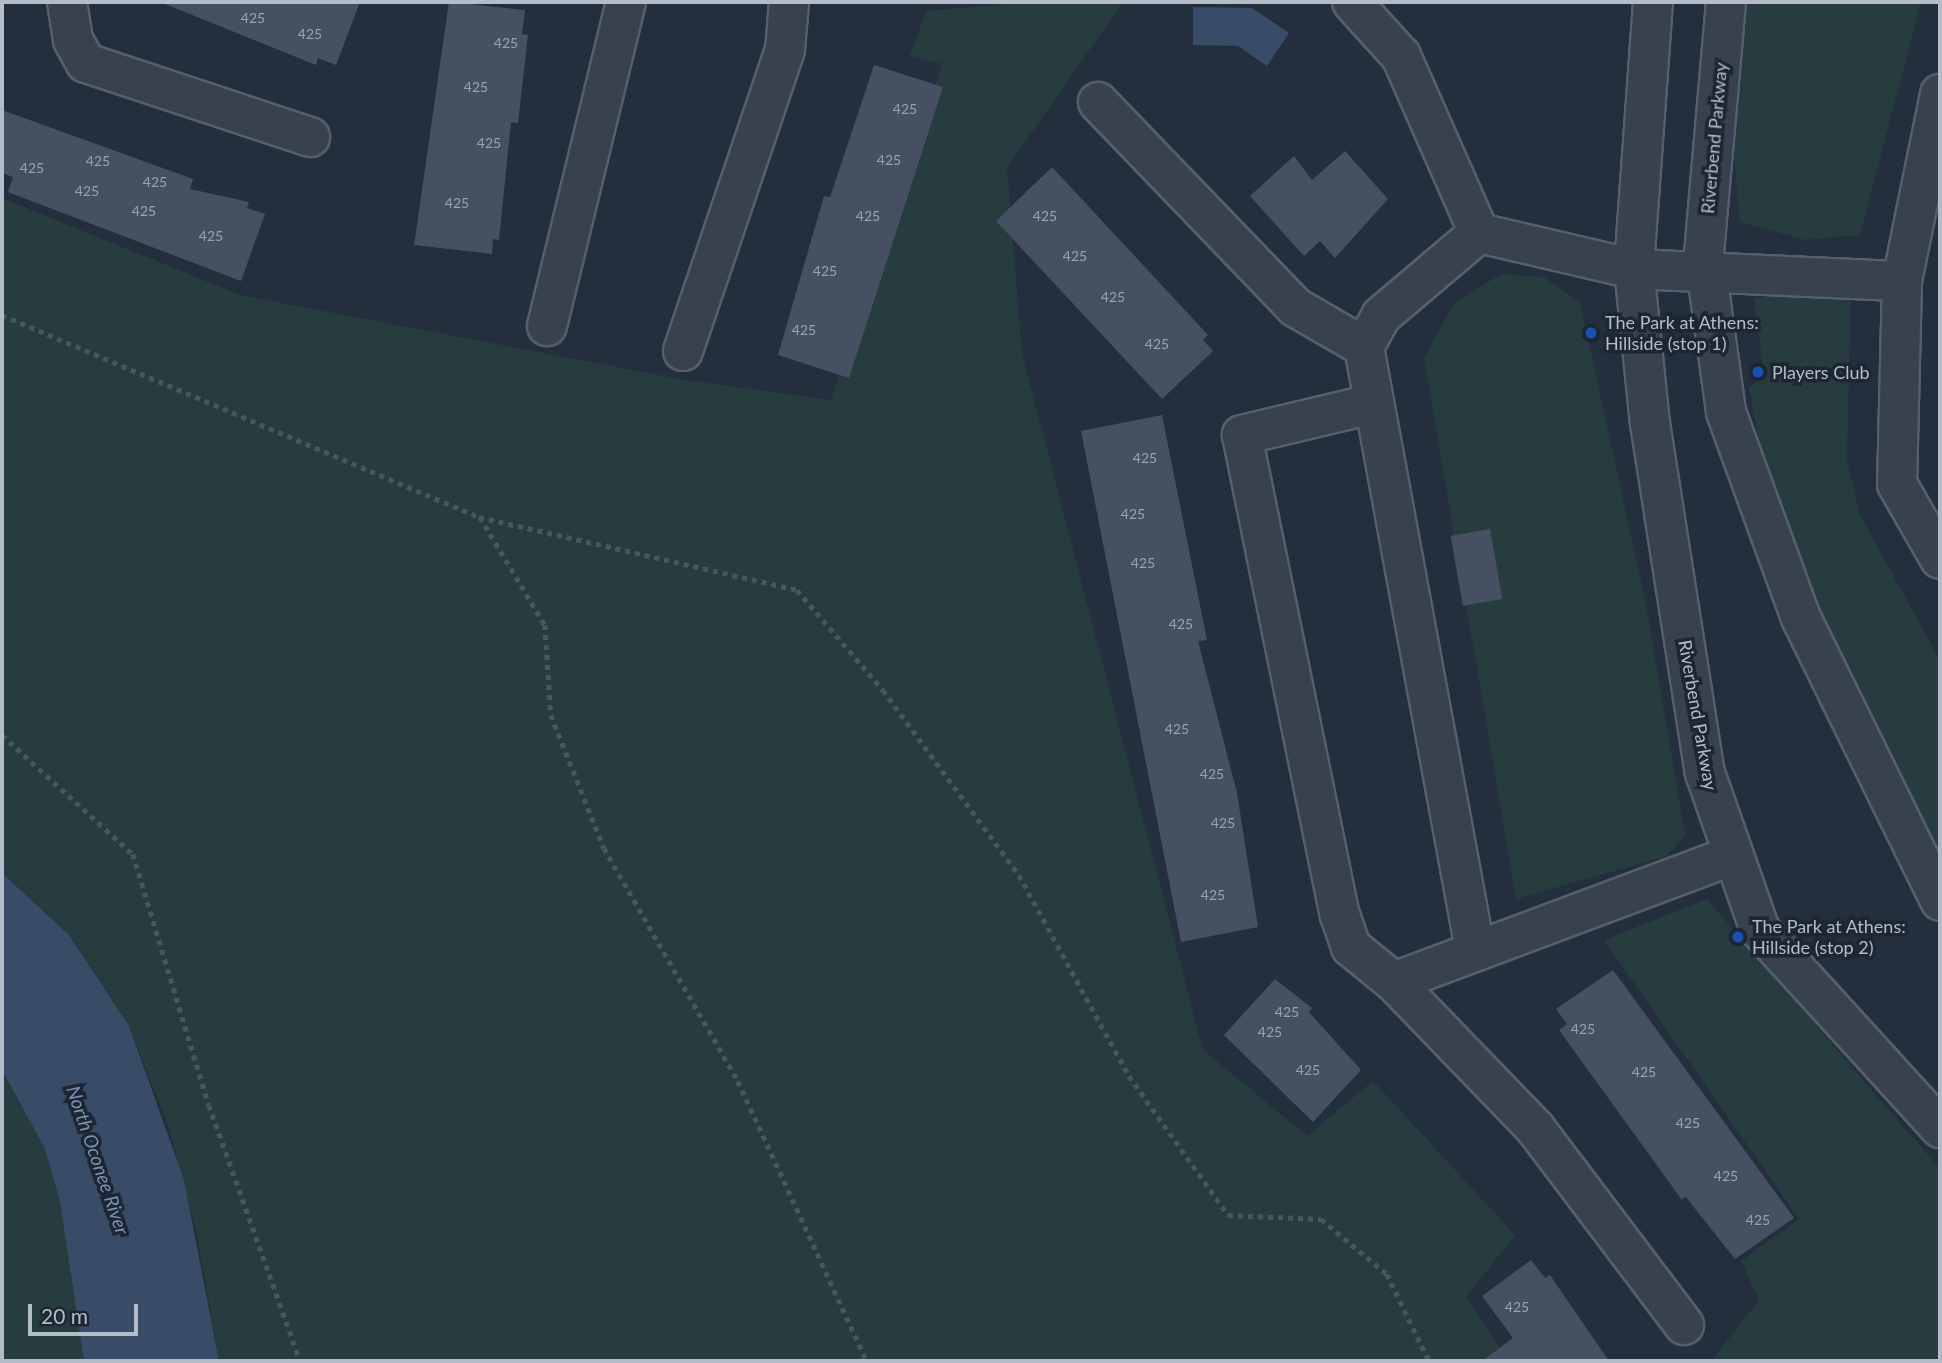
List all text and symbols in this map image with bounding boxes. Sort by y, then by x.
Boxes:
house number: 425 [241,10,265,26]
house number: 425 [298,26,322,42]
house number: 425 [494,35,518,51]
street label: Riverbend Parkway [1697,61,1731,215]
house number: 425 [464,79,488,95]
house number: 425 [893,101,917,117]
house number: 425 [477,135,501,151]
house number: 425 [877,152,901,168]
house number: 425 [86,153,110,169]
house number: 425 [20,160,44,176]
house number: 425 [143,174,167,190]
house number: 425 [75,183,99,199]
house number: 425 [445,195,469,211]
house number: 425 [132,203,156,219]
house number: 425 [856,208,880,224]
house number: 425 [1033,208,1057,224]
house number: 425 [199,228,223,244]
house number: 425 [1063,248,1087,264]
house number: 425 [813,263,837,279]
house number: 425 [1101,289,1125,305]
place label: The Park at Athens: Hillside (stop 1) [1605,312,1759,354]
house number: 425 [792,322,816,338]
marker: The Park at Athens: Hillside (stop 1) [1583,325,1599,341]
house number: 425 [1145,336,1169,352]
place label: Players Club [1772,361,1870,383]
marker: Players Club [1750,364,1766,380]
house number: 425 [1133,450,1157,466]
house number: 425 [1121,506,1145,522]
house number: 425 [1131,555,1155,571]
house number: 425 [1169,616,1193,632]
street label: Riverbend Parkway [1674,638,1722,792]
house number: 425 [1165,721,1189,737]
house number: 425 [1200,766,1224,782]
house number: 425 [1211,815,1235,831]
house number: 425 [1201,887,1225,903]
place label: The Park at Athens: Hillside (stop 2) [1752,916,1906,958]
marker: The Park at Athens: Hillside (stop 2) [1730,929,1746,945]
house number: 425 [1275,1004,1299,1020]
house number: 425 [1571,1021,1595,1037]
house number: 425 [1258,1024,1282,1040]
house number: 425 [1296,1062,1320,1078]
house number: 425 [1632,1064,1656,1080]
water label: North Oconee River [62,1083,134,1237]
house number: 425 [1676,1115,1700,1131]
house number: 425 [1714,1168,1738,1184]
house number: 425 [1746,1212,1770,1228]
scale bar [32,1290,142,1334]
house number: 425 [1505,1299,1529,1315]
text: 20 m [41,1303,88,1328]

